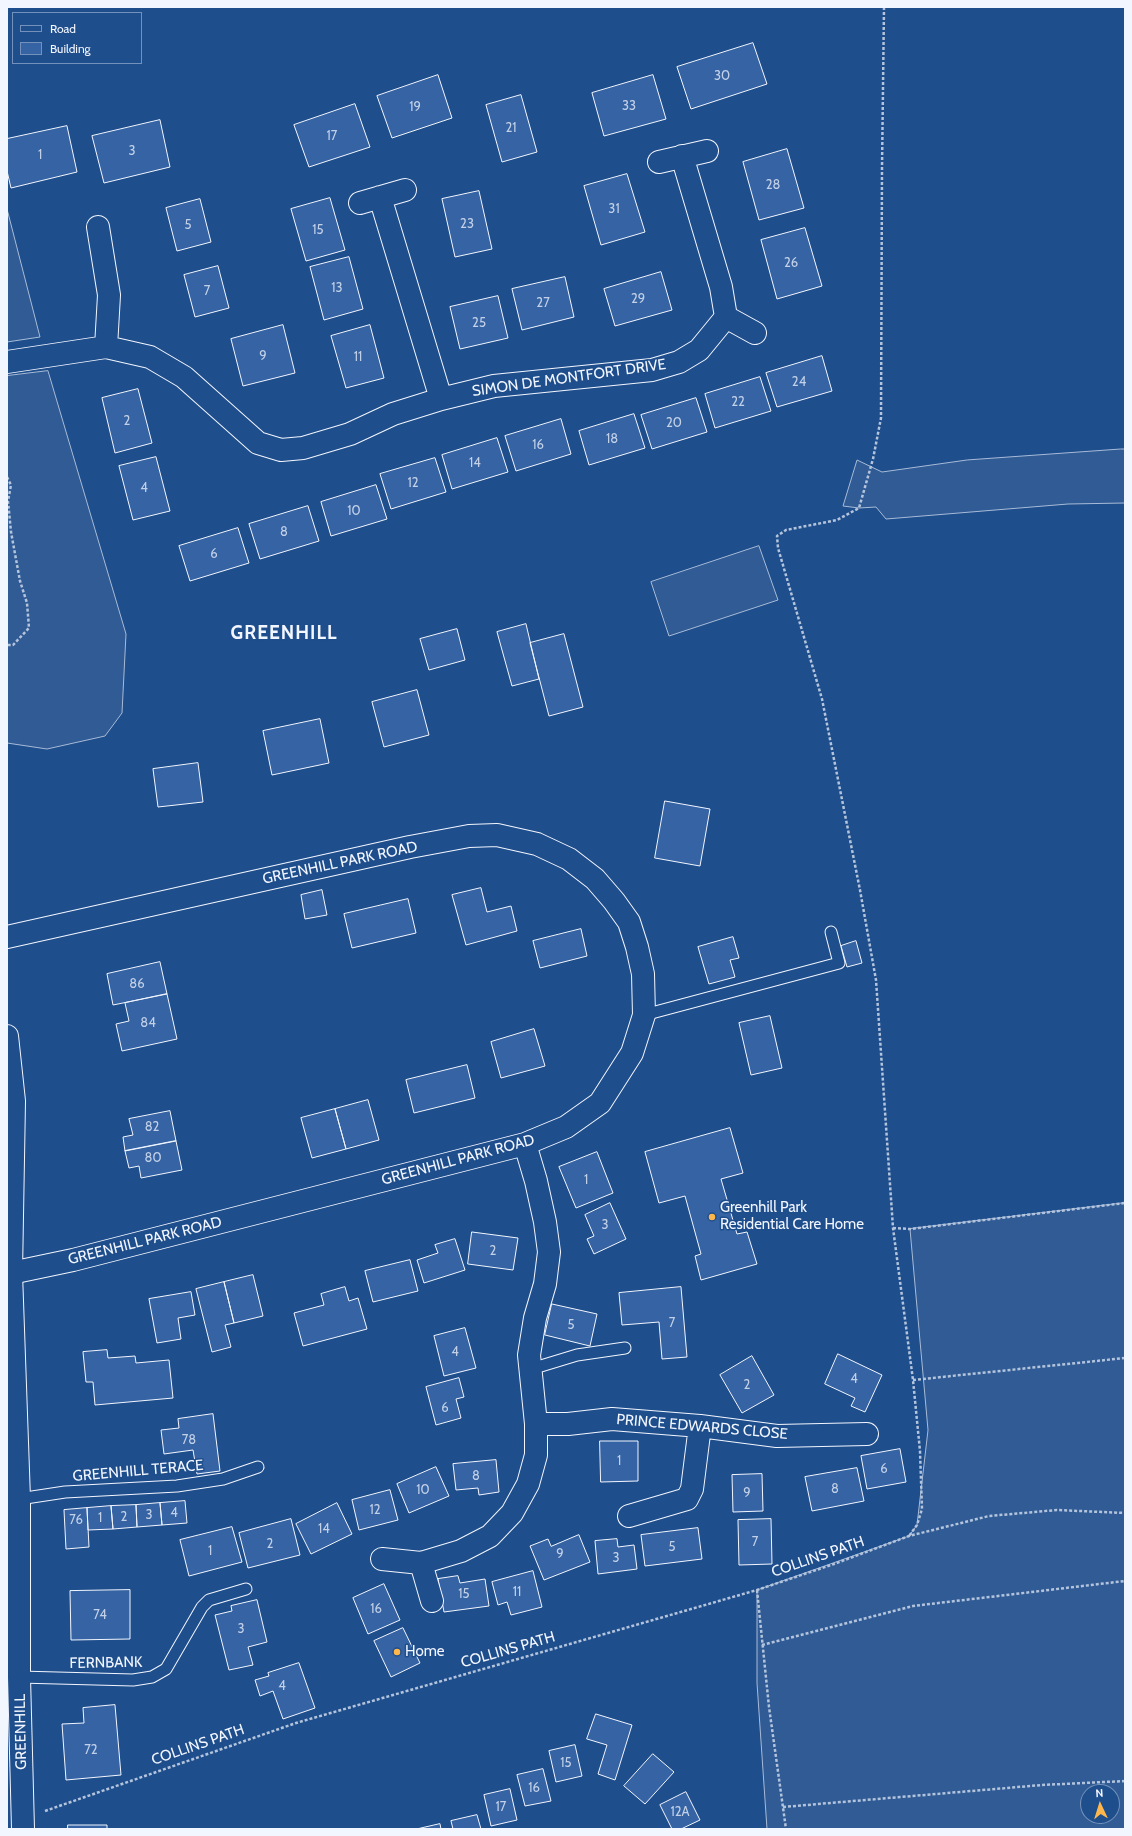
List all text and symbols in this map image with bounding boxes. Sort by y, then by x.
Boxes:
legend [12,12,142,64]
text: Road [50,21,76,36]
text: Building [50,41,91,56]
house number: 30 [714,68,730,84]
house number: 33 [622,98,636,114]
house number: 19 [409,99,421,115]
house number: 21 [505,120,517,136]
house number: 17 [327,128,337,144]
house number: 3 [128,143,136,159]
house number: 1 [38,147,42,163]
house number: 28 [766,177,780,193]
house number: 31 [608,201,620,217]
house number: 23 [460,216,474,232]
house number: 5 [184,217,192,233]
house number: 15 [312,222,324,238]
house number: 26 [784,255,798,271]
house number: 13 [331,280,343,296]
house number: 7 [204,283,210,299]
house number: 29 [631,291,645,307]
house number: 27 [536,295,550,311]
house number: 25 [472,315,486,331]
house number: 9 [259,348,267,364]
house number: 11 [354,349,362,365]
street label: SIMON DE MONTFORT DRIVE [471,355,667,401]
house number: 24 [792,374,806,390]
house number: 22 [731,394,745,410]
house number: 2 [124,413,130,429]
house number: 20 [666,415,682,431]
house number: 18 [606,431,618,447]
house number: 16 [532,437,544,453]
house number: 14 [469,455,481,471]
house number: 12 [407,475,419,491]
house number: 4 [140,480,148,496]
house number: 10 [347,503,361,519]
house number: 8 [280,524,288,540]
house number: 6 [210,546,218,562]
district label: GREENHILL [231,622,337,644]
street label: GREENHILL PARK ROAD [261,838,419,888]
house number: 86 [129,976,145,992]
house number: 84 [140,1015,156,1031]
house number: 82 [145,1119,159,1135]
street label: GREENHILL PARK ROAD [379,1131,537,1189]
house number: 80 [145,1150,161,1166]
house number: 1 [584,1172,588,1188]
place label: Greenhill Park Residential Care Home [720,1199,864,1234]
marker: Greenhill Park Residential Care Home [707,1212,717,1222]
street label: GREENHILL PARK ROAD [66,1213,224,1269]
house number: 3 [601,1217,609,1233]
house number: 2 [490,1243,496,1259]
house number: 7 [669,1315,675,1331]
house number: 5 [567,1317,575,1333]
house number: 4 [451,1344,459,1360]
house number: 4 [850,1371,858,1387]
house number: 2 [744,1377,750,1393]
house number: 6 [441,1400,449,1416]
street label: PRINCE EDWARDS CLOSE [616,1411,788,1443]
house number: 78 [182,1432,196,1448]
house number: 1 [617,1453,621,1469]
street label: GREENHILL TERACE [72,1456,204,1486]
house number: 6 [880,1461,888,1477]
house number: 8 [472,1468,480,1484]
house number: 8 [831,1481,839,1497]
house number: 10 [416,1482,430,1498]
house number: 9 [743,1485,751,1501]
house number: 12 [369,1502,381,1518]
house number: 4 [170,1505,178,1521]
house number: 3 [145,1507,153,1523]
house number: 2 [121,1509,127,1525]
house number: 1 [98,1510,102,1526]
house number: 76 [69,1512,83,1528]
house number: 14 [318,1521,330,1537]
street label: COLLINS PATH [769,1533,867,1581]
house number: 7 [752,1534,758,1550]
house number: 2 [267,1536,273,1552]
house number: 5 [668,1539,676,1555]
house number: 1 [208,1543,212,1559]
house number: 9 [556,1546,564,1562]
house number: 3 [612,1550,620,1566]
house number: 11 [513,1584,521,1600]
house number: 15 [458,1586,470,1602]
house number: 16 [370,1601,382,1617]
house number: 74 [93,1607,107,1623]
house number: 3 [237,1621,245,1637]
street label: COLLINS PATH [459,1628,557,1672]
place label: Home [405,1643,444,1661]
marker: Home [392,1647,402,1657]
street label: FERNBANK [69,1653,143,1673]
house number: 4 [278,1678,286,1694]
street label: GREENHILL [11,1694,31,1770]
street label: COLLINS PATH [149,1721,247,1769]
house number: 72 [84,1742,98,1758]
house number: 15 [560,1755,572,1771]
house number: 16 [528,1780,540,1796]
north arrow [1080,1784,1120,1824]
text: N [1095,1786,1104,1800]
house number: 17 [496,1799,506,1815]
house number: 12A [670,1804,690,1820]

